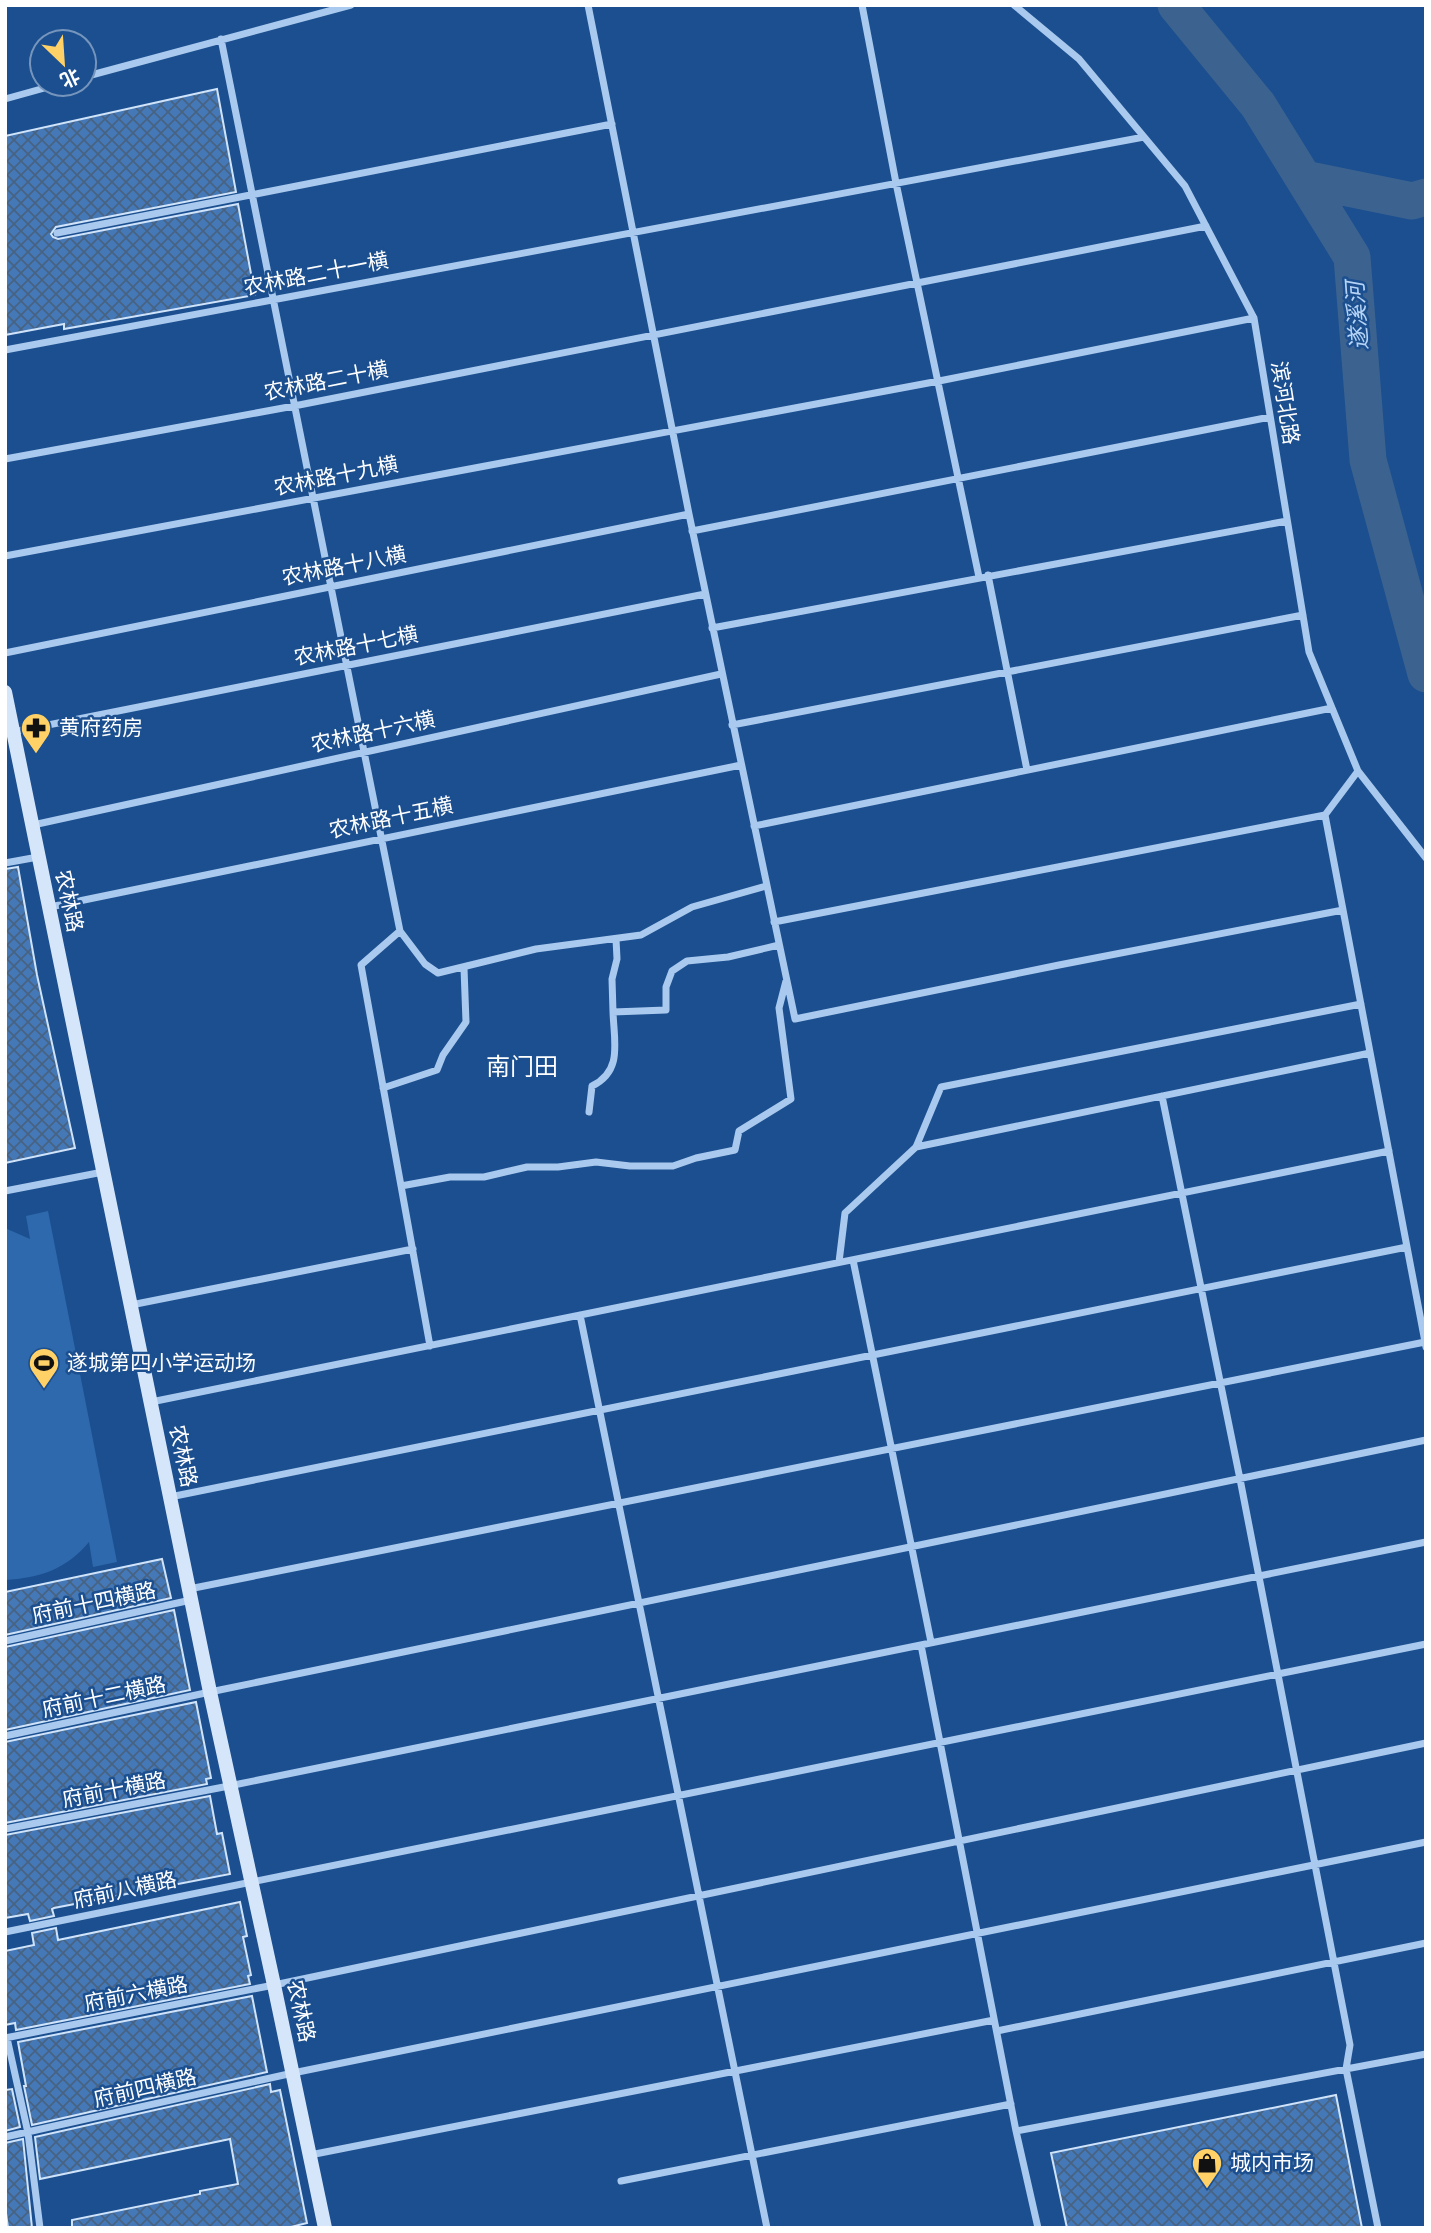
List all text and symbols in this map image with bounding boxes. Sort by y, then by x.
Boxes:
north arrow [28,28,98,98]
text: 北 [56,64,84,93]
street label: 农林路二十一横 [241,246,390,300]
water label: 遂溪河 [1339,277,1373,351]
street label: 农林路二十横 [261,355,390,405]
street label: 滨河北路 [1267,359,1305,446]
street label: 农林路十九横 [271,450,400,500]
street label: 农林路十八横 [279,540,408,590]
street label: 农林路十七横 [291,620,420,670]
street label: 农林路十六横 [308,705,437,757]
pharmacy icon: 黄府药房 [19,711,53,755]
place label: 黄府药房 [59,714,143,740]
street label: 农林路十五横 [326,791,455,843]
street label: 农林路 [51,867,89,934]
district label: 南门田 [486,1051,558,1081]
sports icon: 遂城第四小学运动场 [27,1346,61,1390]
place label: 遂城第四小学运动场 [67,1349,256,1375]
street label: 农林路 [165,1422,203,1489]
street label: 府前十四横路 [29,1576,158,1628]
street label: 府前十二横路 [39,1670,168,1722]
street label: 府前十横路 [60,1766,168,1812]
street label: 府前八横路 [71,1865,179,1913]
street label: 府前六横路 [82,1970,190,2016]
street label: 农林路 [283,1977,321,2044]
street label: 府前四横路 [91,2063,199,2112]
shop icon: 城内市场 [1190,2146,1224,2190]
place label: 城内市场 [1230,2149,1314,2175]

